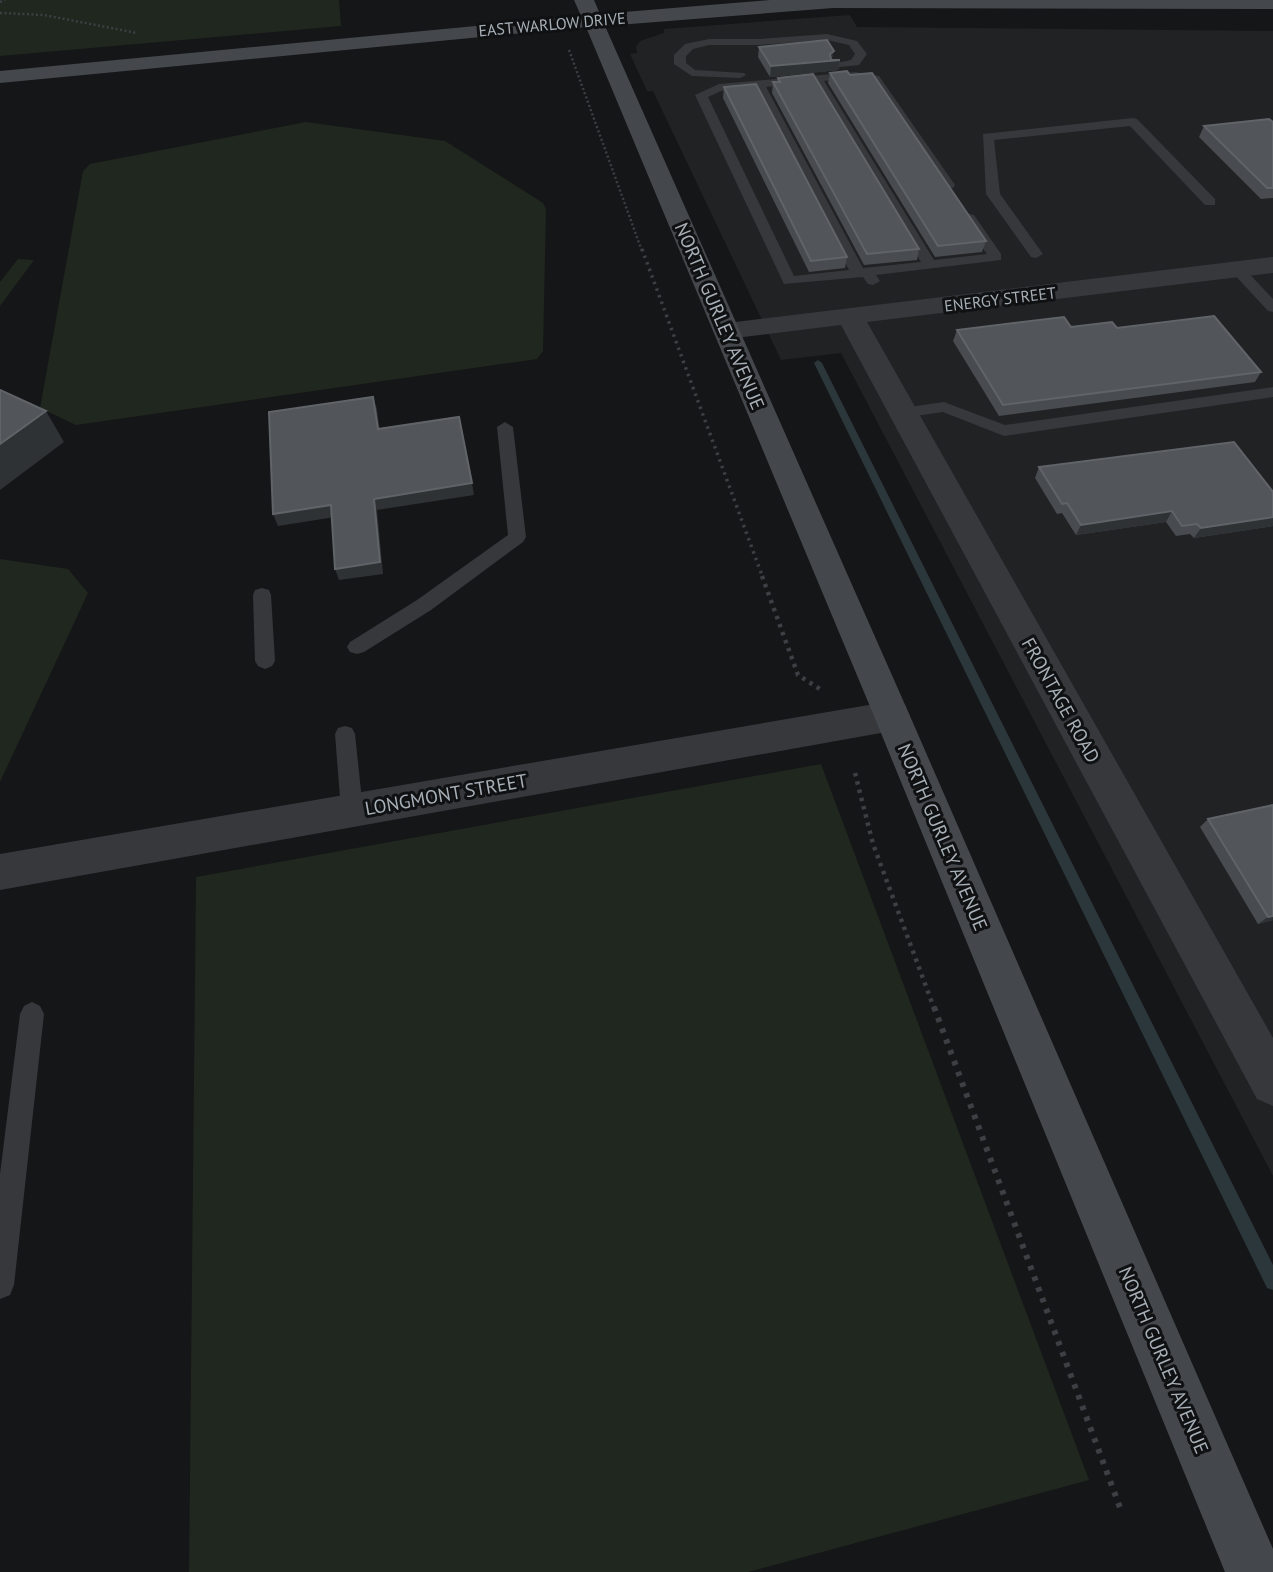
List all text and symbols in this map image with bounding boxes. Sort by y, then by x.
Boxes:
street label: EAST WARLOW DRIVE [478,8,626,40]
street label: NORTH GURLEY AVENUE [670,219,770,413]
street label: ENERGY STREET [943,282,1057,316]
street label: FRONTAGE ROAD [1017,633,1105,767]
street label: NORTH GURLEY AVENUE [893,740,993,934]
street label: LONGMONT STREET [363,768,530,820]
street label: NORTH GURLEY AVENUE [1114,1263,1214,1457]

